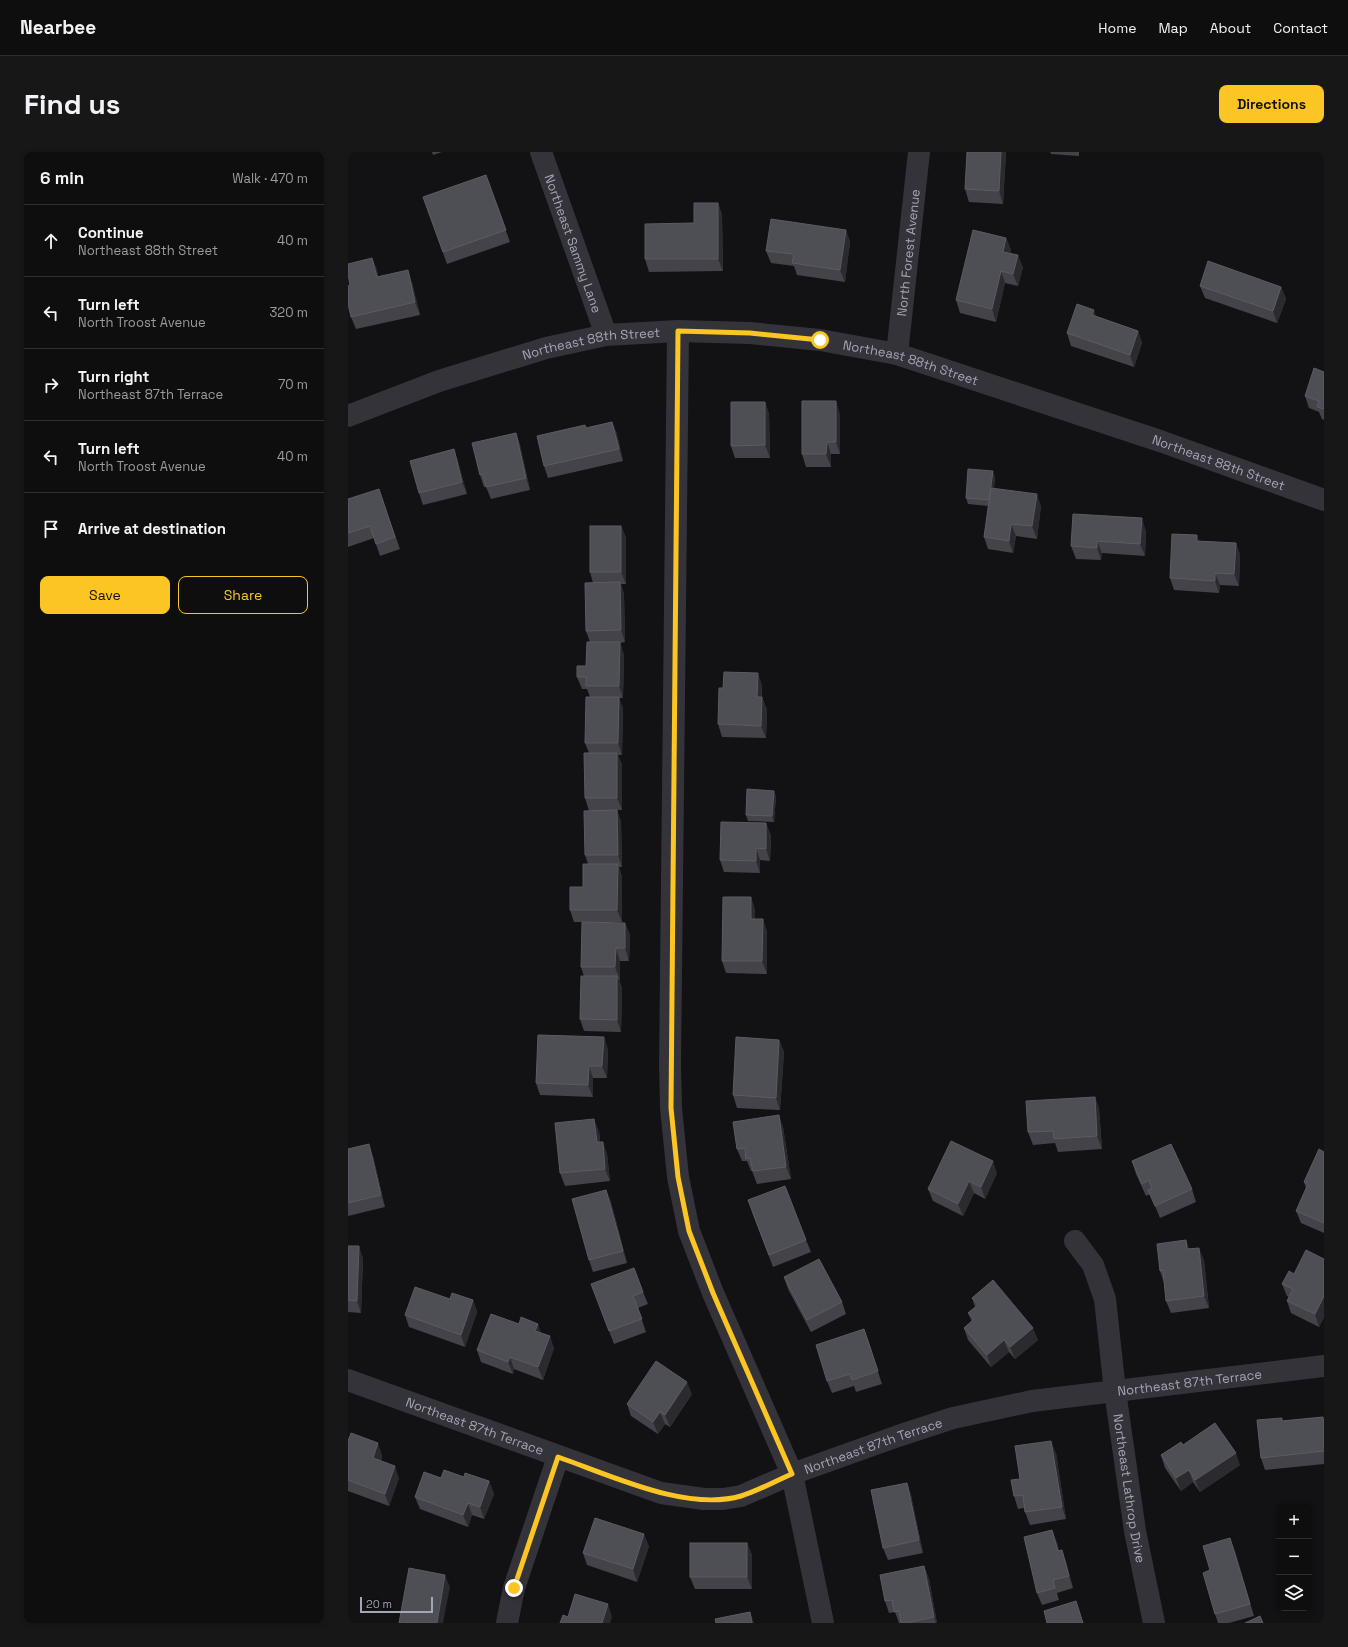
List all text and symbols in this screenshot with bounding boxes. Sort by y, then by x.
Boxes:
text: Nearbee [20,15,96,40]
text: Home [1098,19,1136,37]
text: Map [1158,19,1188,37]
text: About [1210,19,1251,37]
text: Contact [1273,19,1328,37]
button: Directions [1219,85,1324,123]
text: Find us [24,86,121,122]
text: 6 min [40,167,84,189]
text: Walk · 470 m [232,170,308,187]
street label: Northeast Sammy Lane [541,172,606,315]
street label: North Forest Avenue [893,188,923,317]
text: Continue [78,223,144,242]
icon: ahead [40,230,62,252]
text: 40 m [277,232,308,249]
text: Northeast 88th Street [78,242,218,259]
text: Turn left [78,295,140,314]
icon: left [40,302,62,324]
text: 320 m [269,304,308,321]
text: North Troost Avenue [78,314,206,331]
street label: Northeast 88th Street [520,324,661,363]
route start [811,331,829,349]
street label: Northeast 88th Street [842,336,981,389]
text: Turn right [78,367,149,386]
icon: right [40,374,62,396]
text: 70 m [278,376,308,393]
text: Northeast 87th Terrace [78,386,223,403]
street label: Northeast 88th Street [1150,431,1287,494]
text: Turn left [78,439,140,458]
icon: left [40,446,62,468]
text: 40 m [277,448,308,465]
text: North Troost Avenue [78,458,206,475]
icon: arrive [40,518,62,540]
text: Arrive at destination [78,519,226,538]
button: Save [40,576,170,614]
button: Share [178,576,308,614]
street label: Northeast 87th Terrace [1116,1365,1263,1399]
street label: Northeast 87th Terrace [404,1393,546,1459]
street label: Northeast Lathrop Drive [1110,1413,1150,1564]
street label: Northeast 87th Terrace [802,1414,944,1478]
map controls [1276,1503,1312,1611]
button: + [1276,1503,1312,1539]
button: − [1276,1539,1312,1575]
button: layers [1276,1575,1312,1611]
route end [505,1579,523,1597]
scale bar [360,1595,433,1614]
text: 20 m [366,1597,392,1611]

